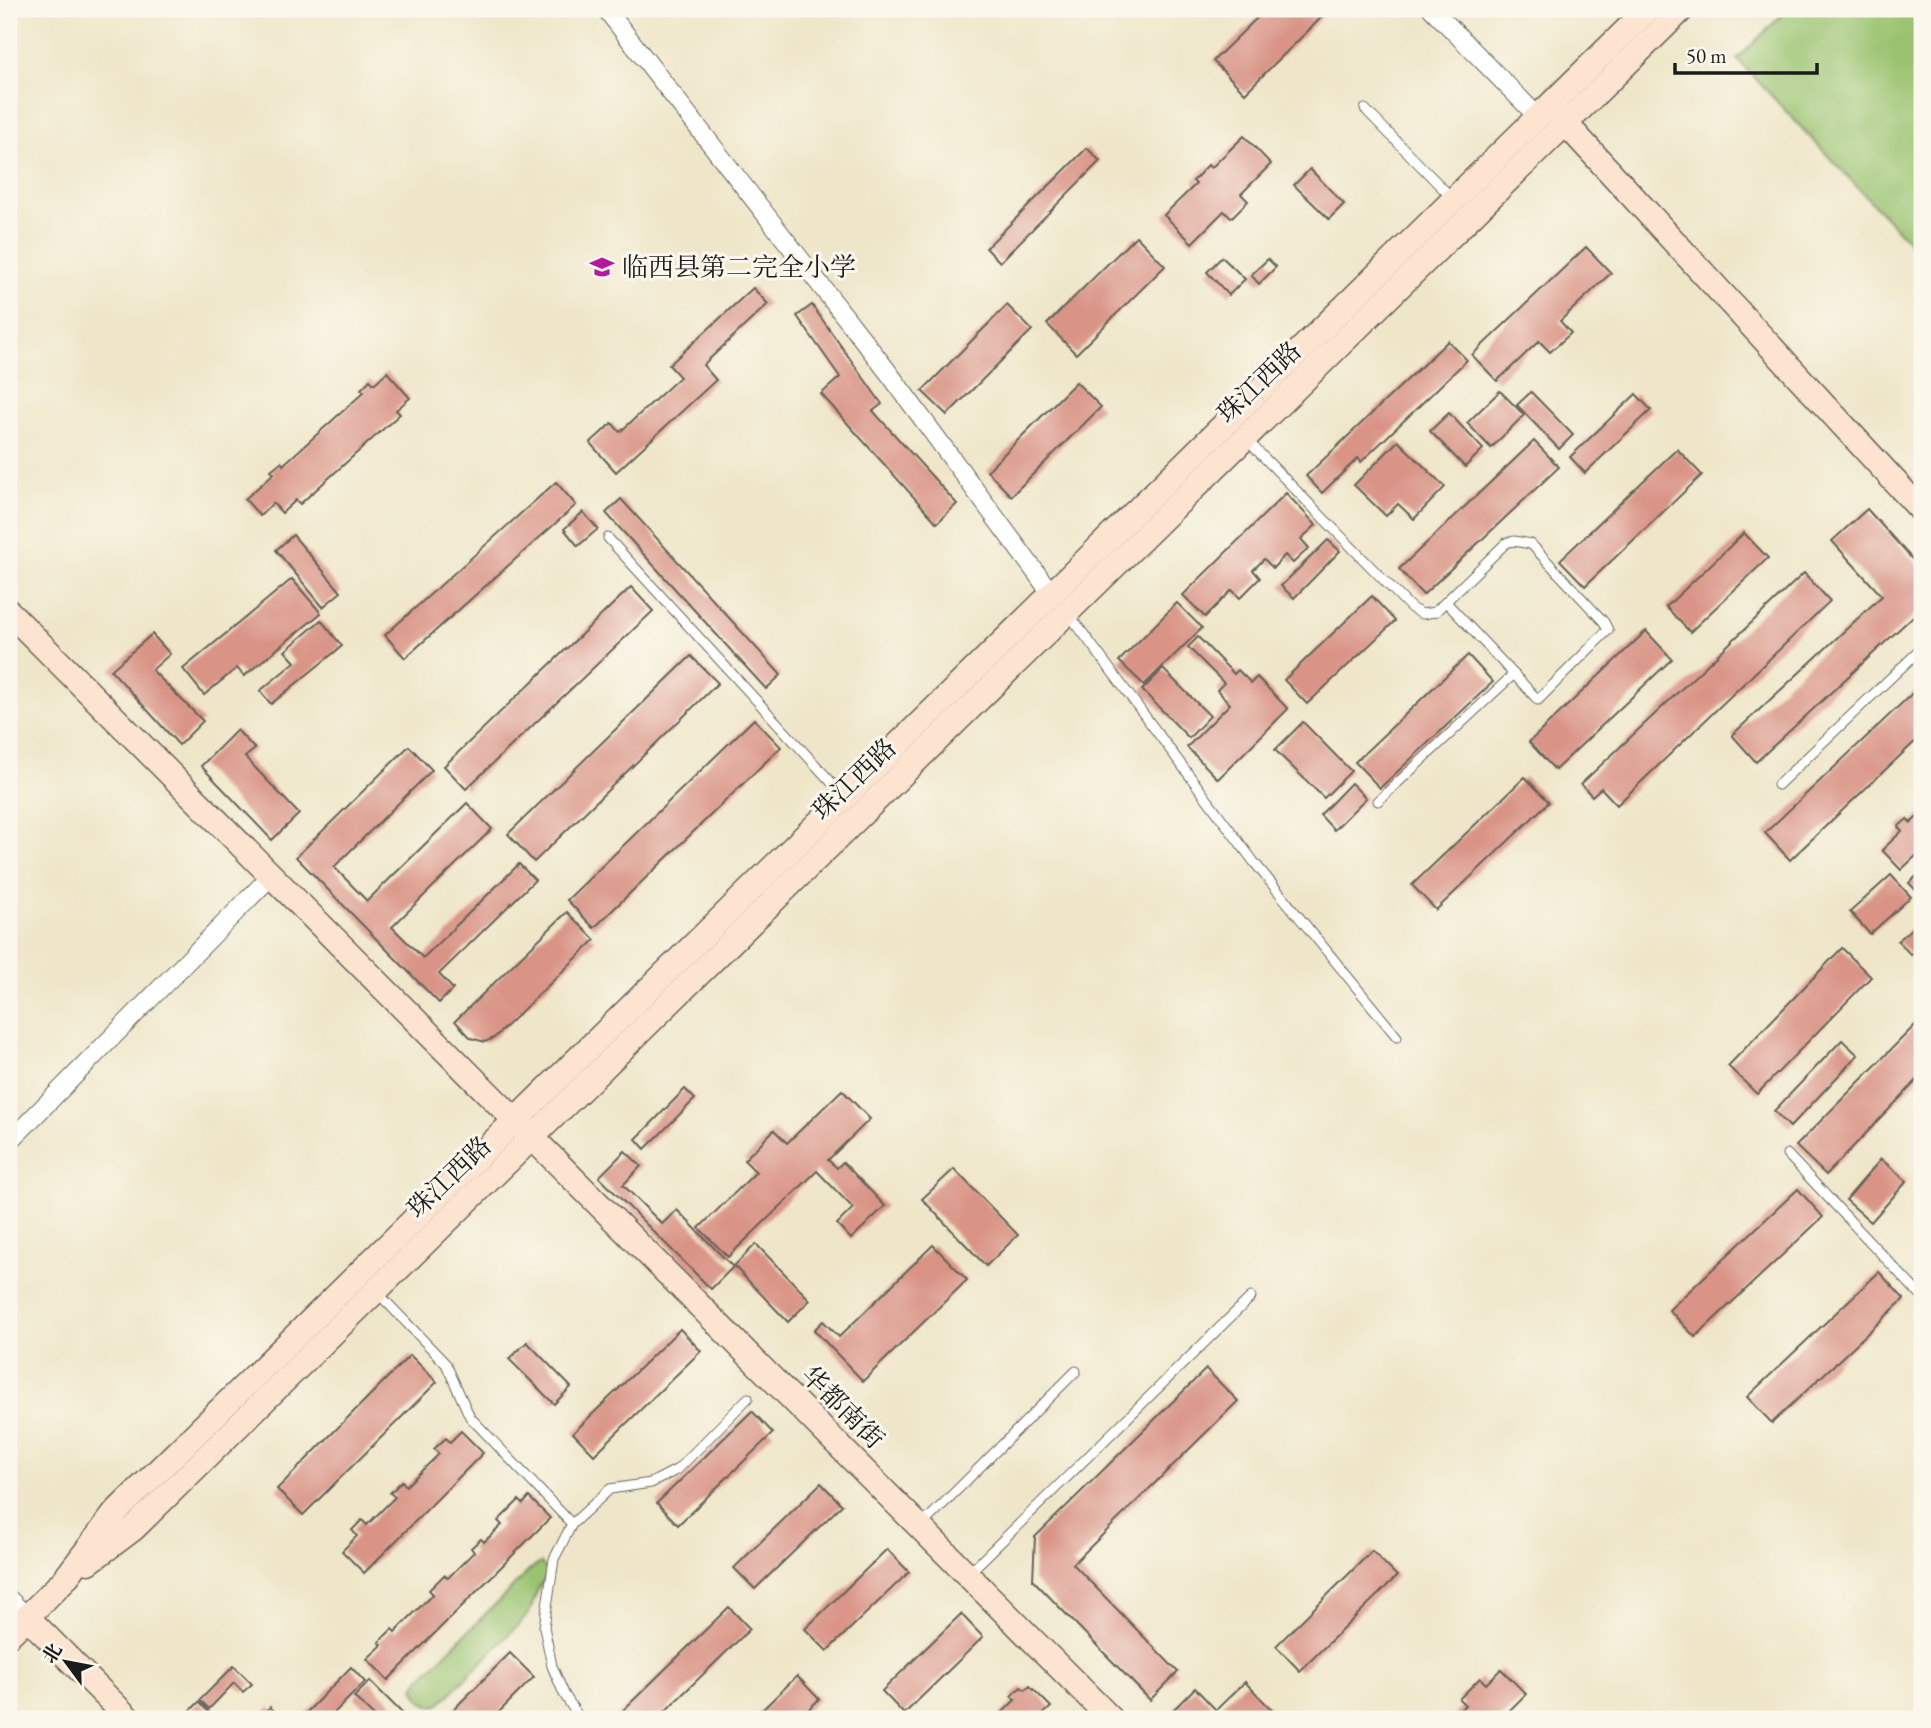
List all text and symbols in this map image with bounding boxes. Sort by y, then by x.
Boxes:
scale bar [1675,32,1817,76]
text: 50 m [1686,42,1727,69]
place label: 临西县第二完全小学 [622,250,856,284]
school or university icon: 临西县第二完全小学 [588,253,616,281]
street label: 珠江西路 [1210,334,1308,430]
street label: 珠江西路 [805,731,903,827]
street label: 珠江西路 [400,1129,498,1225]
street label: 华都南街 [794,1358,892,1456]
north arrow [32,1626,102,1696]
text: 北 [36,1639,68,1668]

